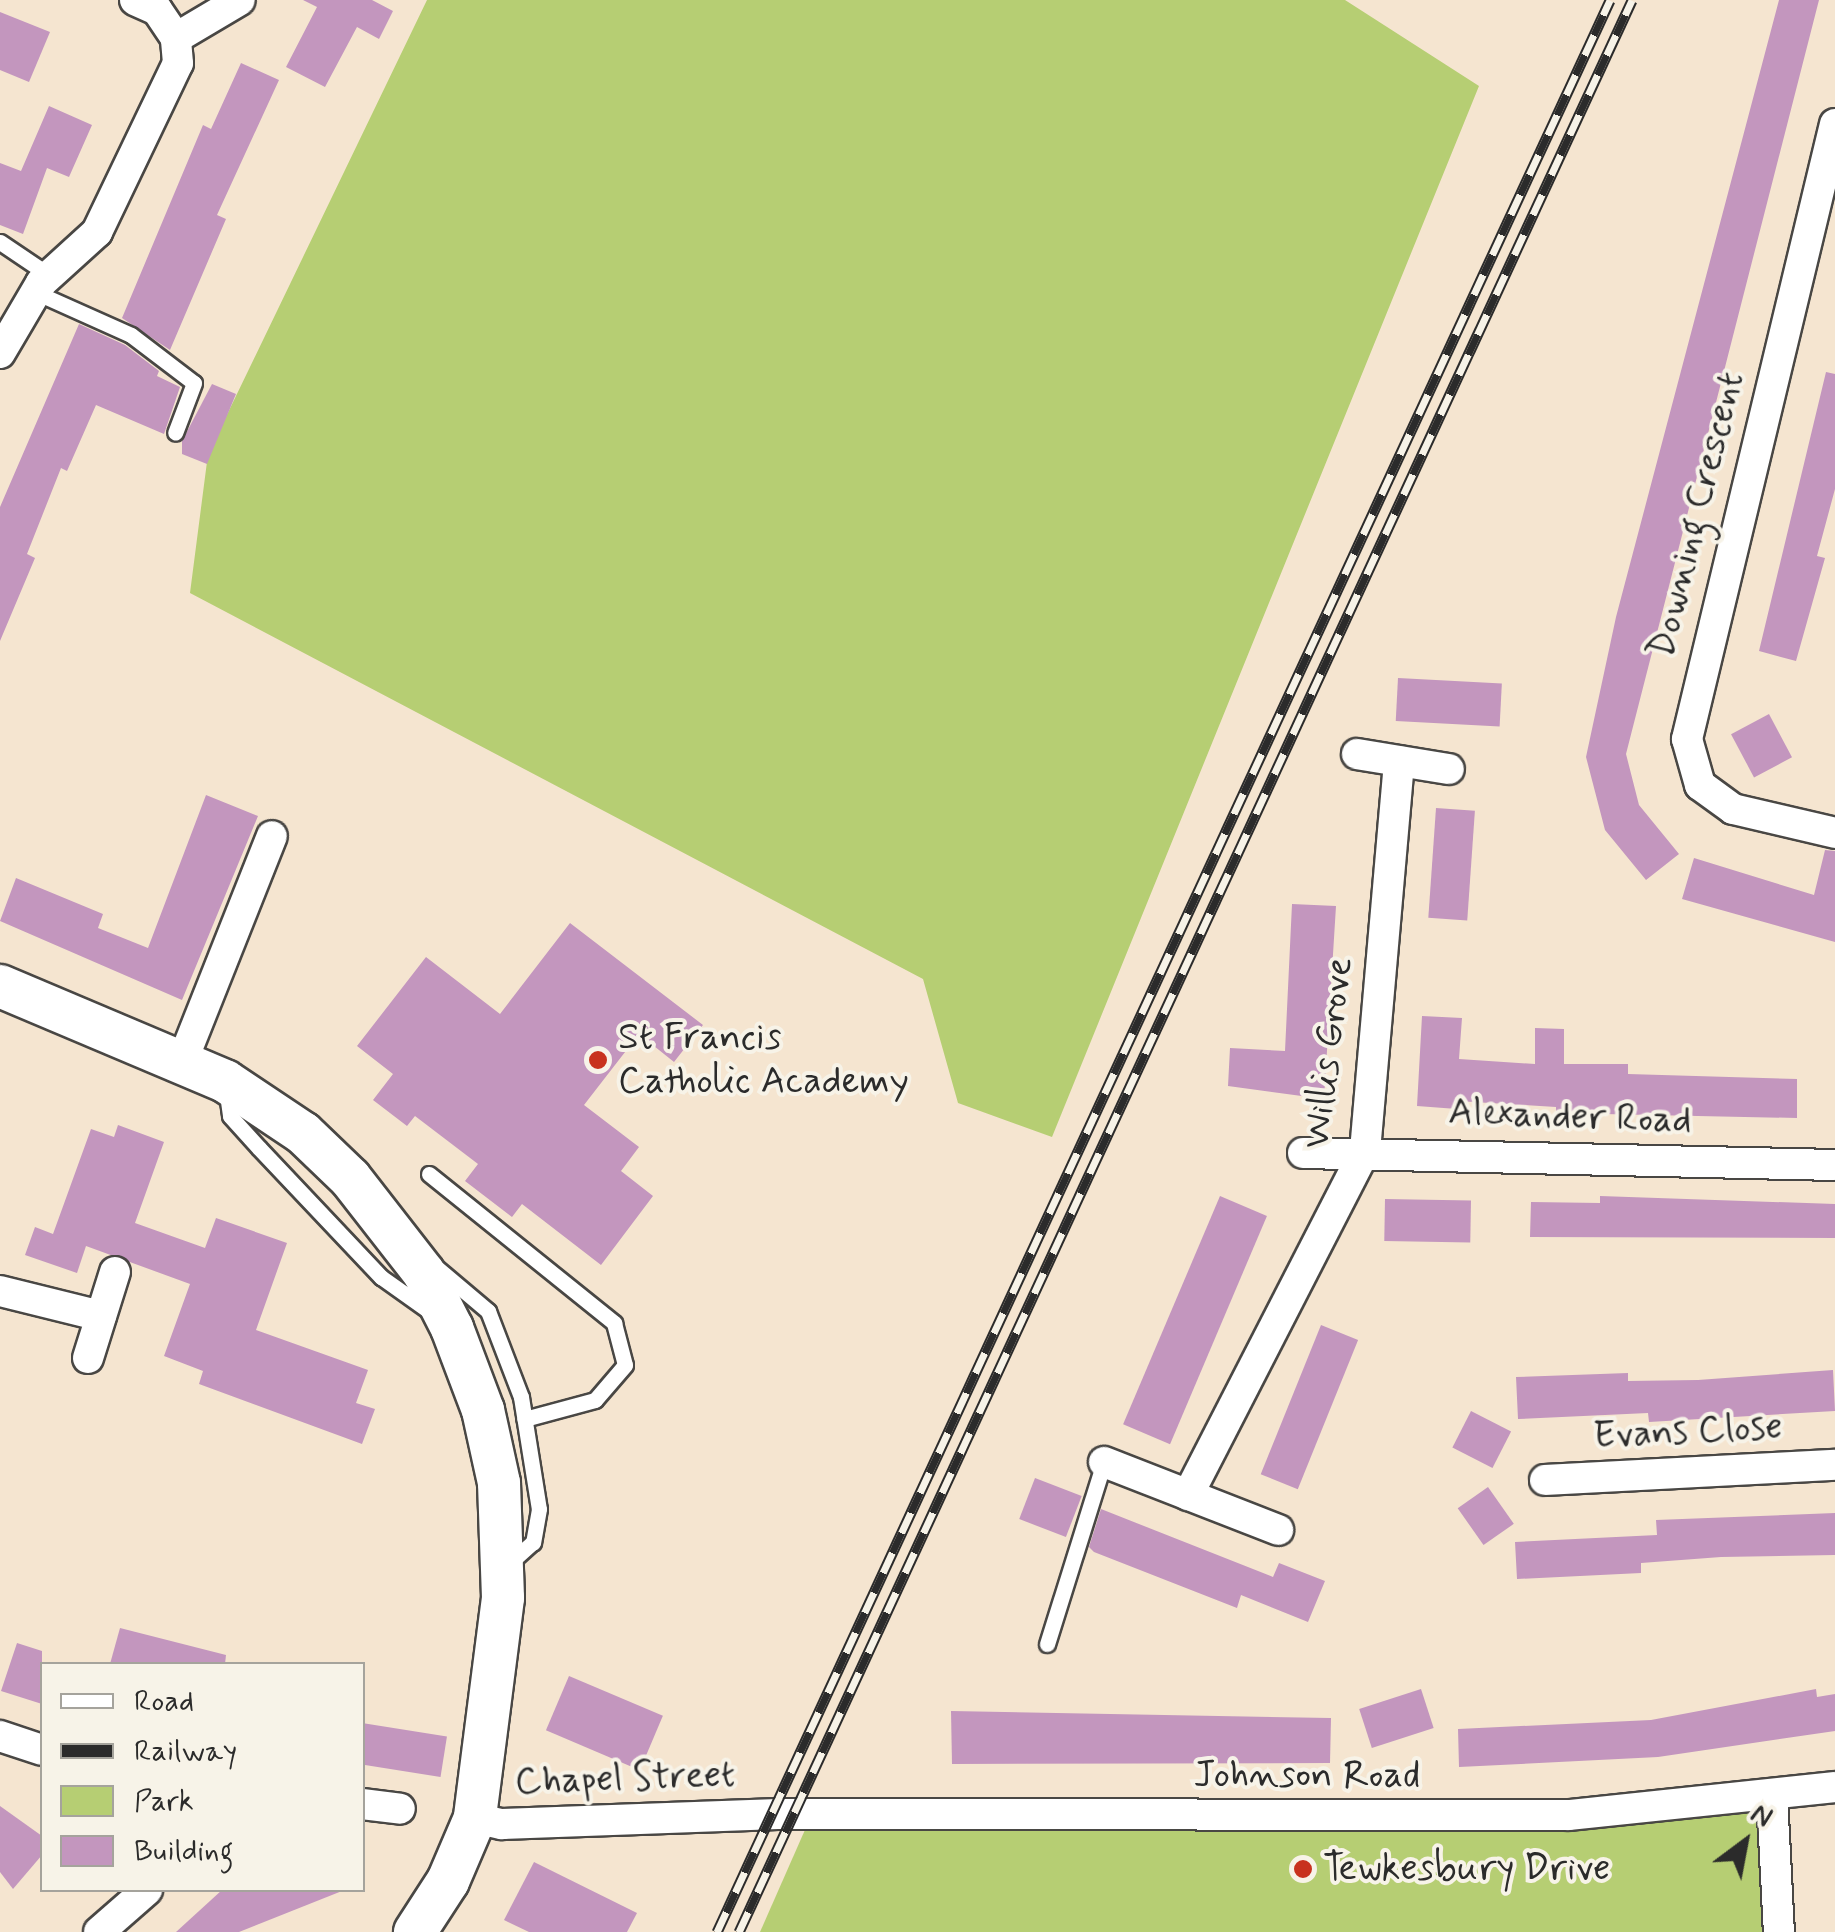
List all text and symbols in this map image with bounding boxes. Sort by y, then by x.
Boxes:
street label: Downing Crescent [1639,365,1755,665]
street label: Willis Grove [1295,955,1363,1151]
place label: St Francis Catholic Academy [618,1015,915,1104]
marker: St Francis Catholic Academy [587,1049,609,1071]
street label: Alexander Road [1447,1090,1693,1144]
street label: Evans Close [1592,1404,1784,1460]
legend [40,1662,365,1892]
text: Road [134,1682,194,1721]
text: Railway [134,1732,237,1771]
street label: Chapel Street [511,1752,739,1806]
street label: Johnson Road [1194,1753,1420,1799]
text: Park [134,1782,194,1821]
north arrow [1695,1792,1795,1892]
text: N [1743,1796,1779,1837]
text: Building [134,1832,233,1871]
place label: Tewkesbury Drive [1323,1846,1608,1892]
marker: Tewkesbury Drive [1292,1858,1314,1880]

